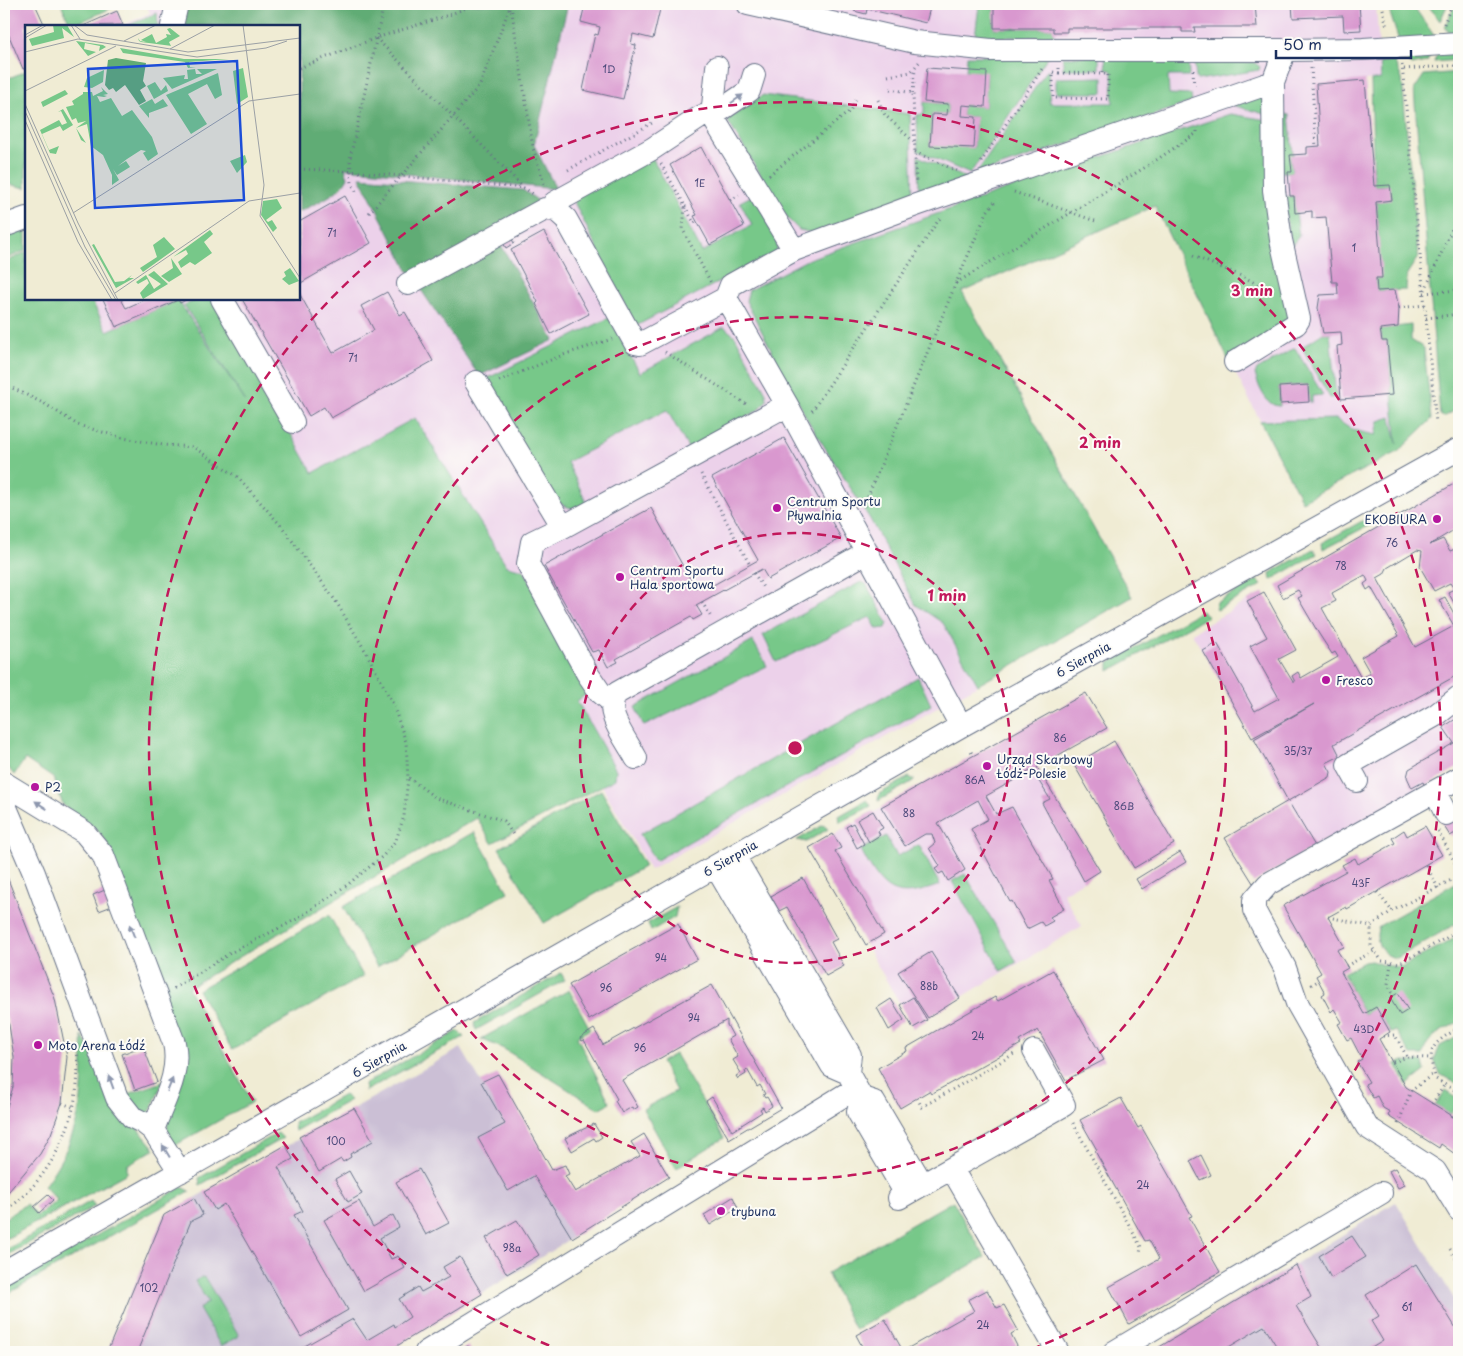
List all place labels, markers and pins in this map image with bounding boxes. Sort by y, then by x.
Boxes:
place label: Centrum Sportu Pływalnia [787,492,881,524]
marker: Centrum Sportu Pływalnia [771,502,783,514]
place label: EKOBIURA [1365,510,1427,528]
marker: EKOBIURA [1431,513,1443,525]
place label: Centrum Sportu Hala sportowa [630,561,724,593]
marker: Centrum Sportu Hala sportowa [614,571,626,583]
place label: Fresco [1336,671,1373,689]
marker: Fresco [1320,674,1332,686]
centre of rings [786,739,804,757]
place label: Urząd Skarbowy Łódż-Polesie [996,750,1093,782]
marker: Urząd Skarbowy Łódż-Polesie [981,760,993,772]
place label: P2 [45,778,61,796]
marker: P2 [29,781,41,793]
place label: Moto Arena Łódź [48,1036,145,1054]
marker: Moto Arena Łódź [32,1039,44,1051]
place label: trybuna [731,1202,776,1220]
marker: trybuna [715,1205,727,1217]

